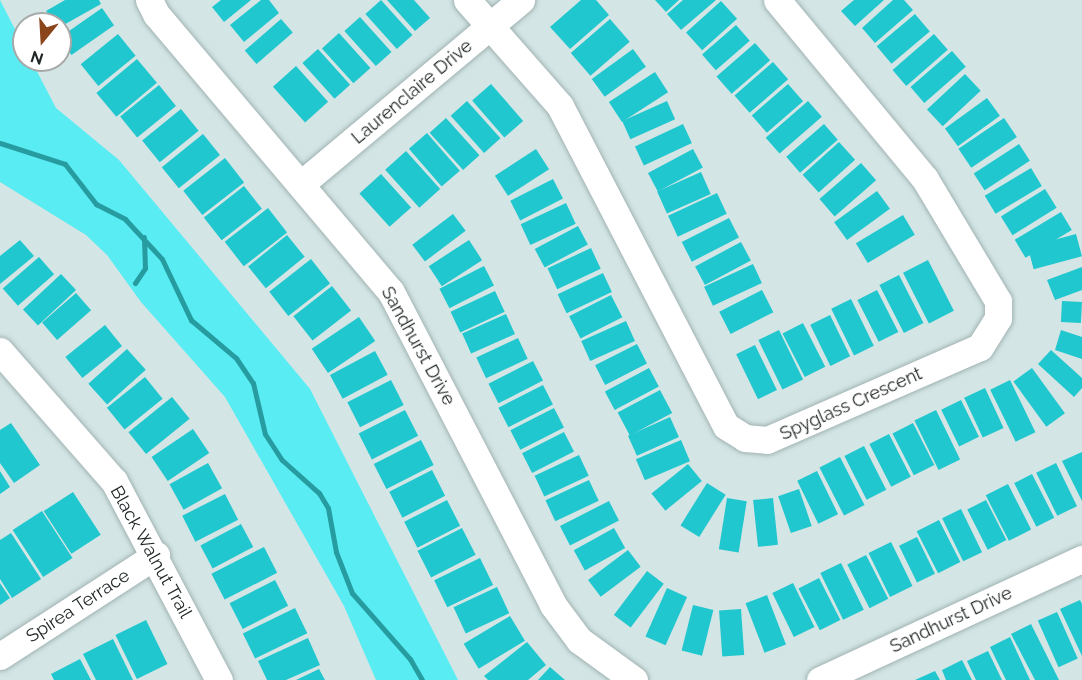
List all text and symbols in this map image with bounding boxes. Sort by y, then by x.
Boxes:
north arrow [12,12,72,72]
street label: Laurenclaire Drive [347,35,477,149]
text: N [28,47,46,69]
street label: Sandhurst Drive [377,283,459,409]
street label: Spyglass Crescent [777,363,925,445]
street label: Black Walnut Trail [105,481,197,623]
street label: Spirea Terrace [22,564,134,648]
street label: Sandhurst Drive [887,582,1015,658]

